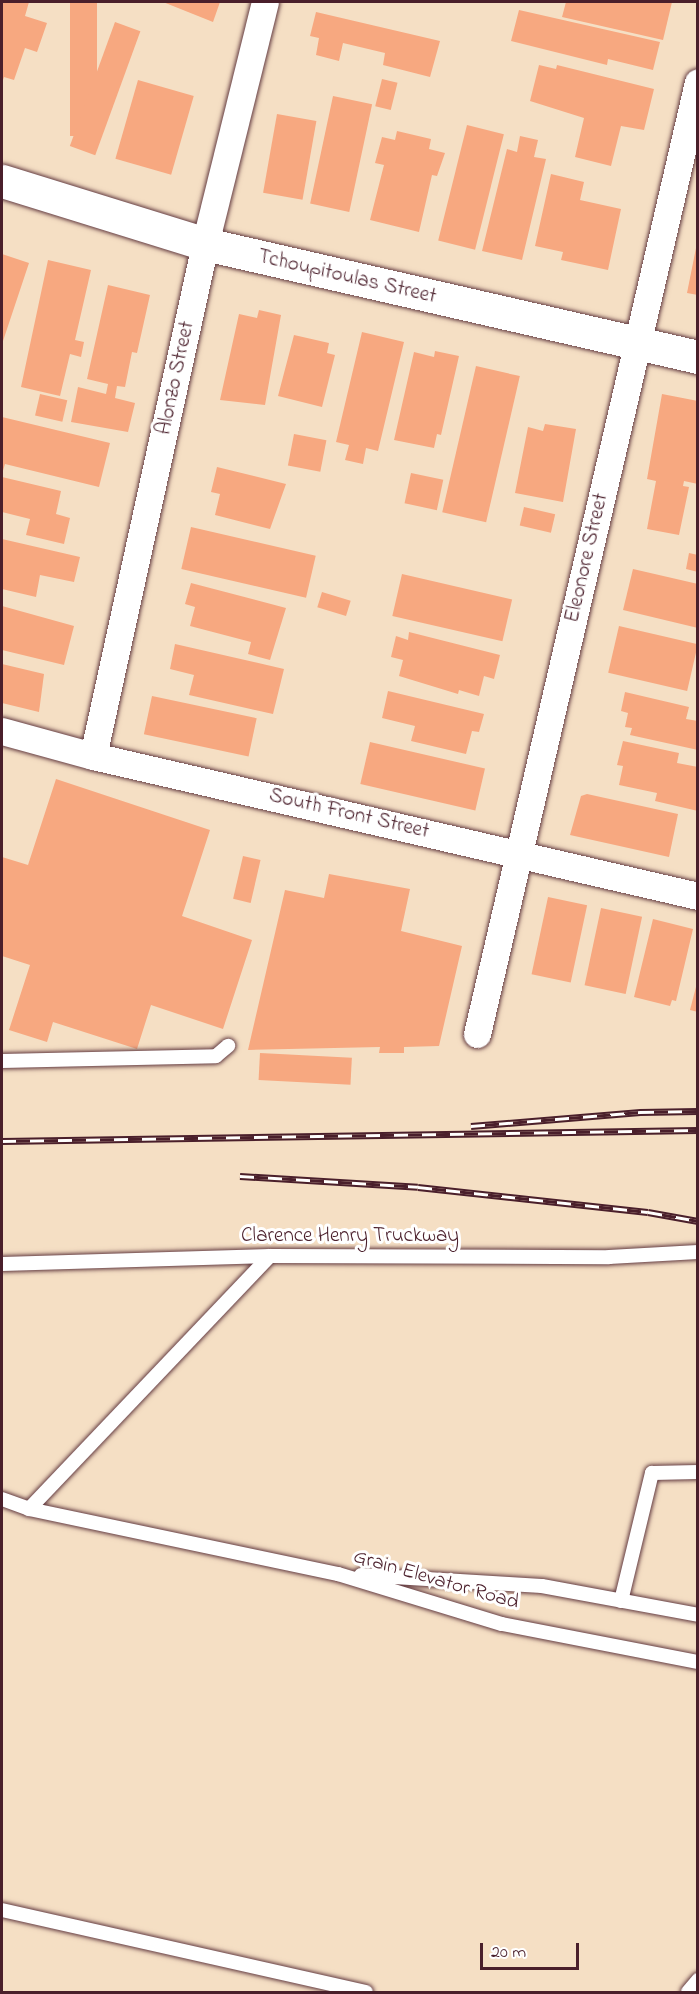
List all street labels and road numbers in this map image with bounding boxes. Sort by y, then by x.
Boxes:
street label: Tchoupitoulas Street [255,244,439,310]
street label: Alonzo Street [152,319,200,437]
street label: Eleonore Street [560,491,614,625]
street label: South Front Street [266,783,432,845]
street label: Clarence Henry Truckway [241,1223,459,1249]
street label: Grain Elevator Road [350,1544,522,1616]

